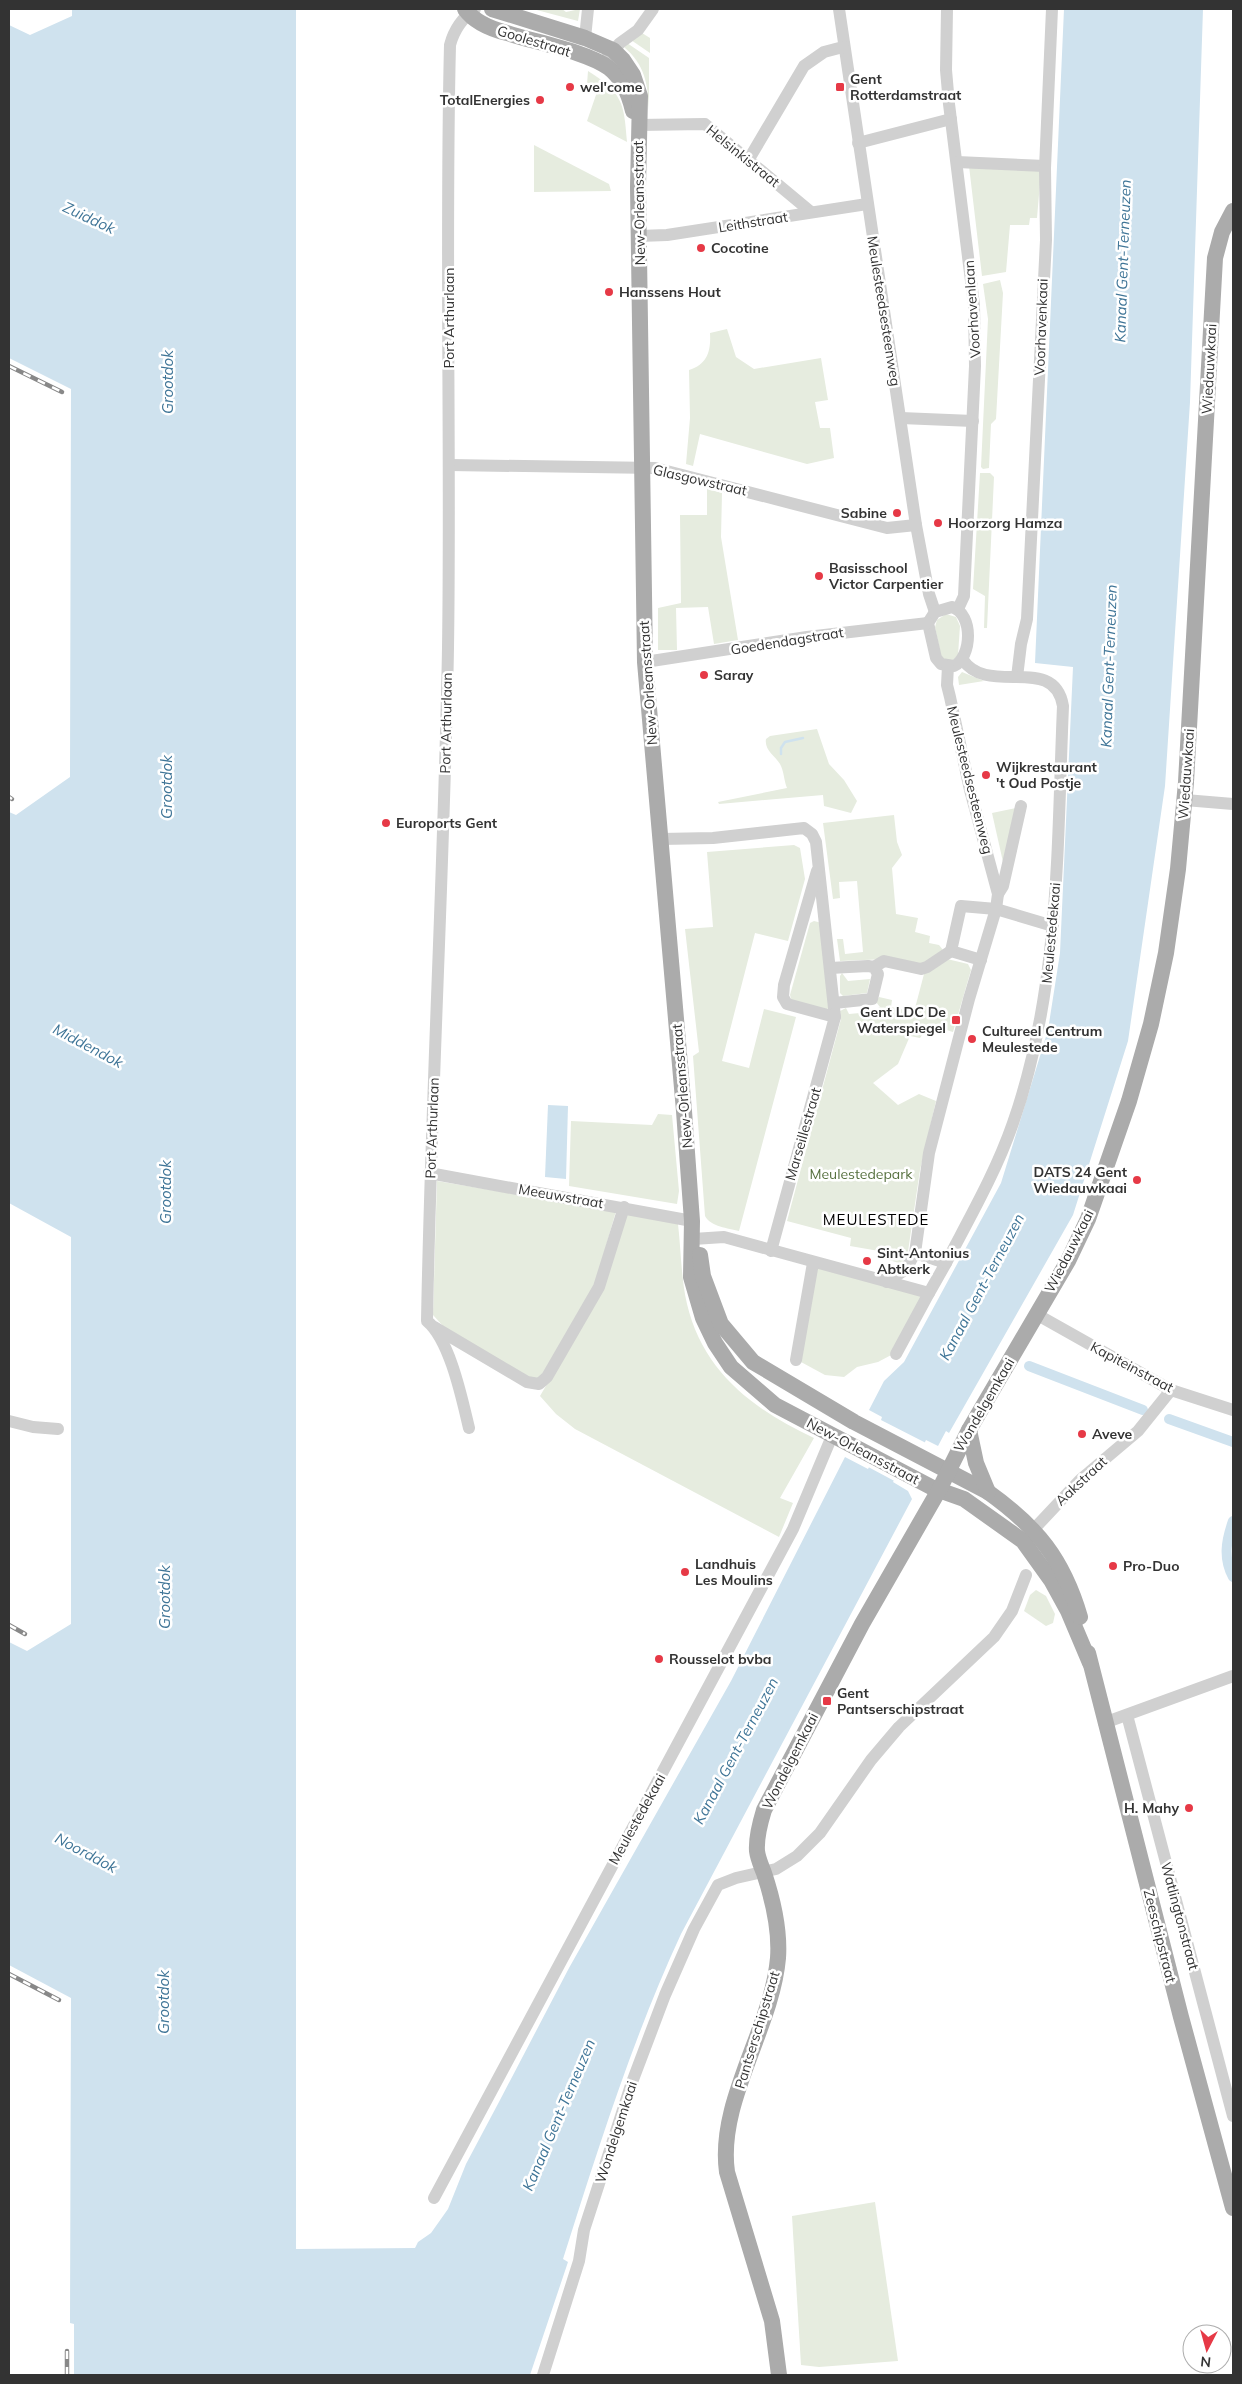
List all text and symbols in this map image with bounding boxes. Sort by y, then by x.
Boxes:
street label: Goolestraat [495,21,573,61]
place label: Gent Rotterdamstraat [850,70,962,104]
place label: wel'come [580,78,643,96]
marker: wel'come [564,81,576,93]
marker: Gent Rotterdamstraat [834,81,846,93]
place label: TotalEnergies [440,91,530,109]
marker: TotalEnergies [534,94,546,106]
street label: Helsinkistraat [703,121,783,191]
street label: New-Orleansstraat [629,140,649,266]
water label: Kanaal Gent-Terneuzen [1110,179,1135,343]
water label: Zuiddok [60,197,119,238]
street label: Leithstraat [717,208,789,236]
street label: Meulesteedsesteenweg [863,235,905,387]
place label: Cocotine [711,239,769,257]
marker: Cocotine [695,242,707,254]
street label: Voorhavenlaan [960,259,984,359]
street label: Port Arthurlaan [440,267,458,369]
street label: Voorhavenkaai [1030,278,1052,376]
place label: Hanssens Hout [619,283,721,301]
marker: Hanssens Hout [603,286,615,298]
street label: Wiedauwkaai [1198,323,1220,415]
water label: Grootdok [158,349,177,414]
street label: Glasgowstraat [651,460,749,500]
place label: Sabine [841,504,887,522]
marker: Sabine [891,507,903,519]
place label: Hoorzorg Hamza [948,514,1063,532]
marker: Hoorzorg Hamza [932,517,944,529]
place label: Basisschool Victor Carpentier [828,559,944,593]
marker: Basisschool Victor Carpentier [813,570,825,582]
water label: Kanaal Gent-Terneuzen [1096,584,1121,748]
street label: New-Orleansstraat [635,620,661,746]
street label: Goedendagstraat [729,623,845,659]
place label: Saray [714,666,754,684]
marker: Saray [698,669,710,681]
street label: Port Arthurlaan [436,672,456,774]
street label: Meulesteedsesteenweg [943,704,997,856]
street label: Wiedauwkaai [1174,728,1198,820]
water label: Grootdok [157,754,176,819]
place label: Wijkrestaurant 't Oud Postje [996,758,1098,792]
marker: Wijkrestaurant 't Oud Postje [980,769,992,781]
place label: Euroports Gent [396,814,498,832]
marker: Euroports Gent [380,817,392,829]
street label: Meulestedekaai [1038,882,1064,984]
place label: Gent LDC De Waterspiegel [857,1003,946,1037]
marker: Gent LDC De Waterspiegel [950,1014,962,1026]
water label: Middendok [50,1019,128,1073]
place label: Cultureel Centrum Meulestede [982,1022,1102,1056]
street label: New-Orleansstraat [668,1023,696,1149]
marker: Cultureel Centrum Meulestede [966,1033,978,1045]
street label: Port Arthurlaan [421,1077,443,1179]
street label: Marseillestraat [781,1085,825,1183]
water label: Grootdok [156,1159,175,1224]
place label: DATS 24 Gent Wiedauwkaai [1033,1163,1128,1197]
park label: Meulestedepark [809,1165,913,1183]
marker: DATS 24 Gent Wiedauwkaai [1131,1174,1143,1186]
street label: Meeuwstraat [517,1180,605,1212]
street label: Wiedauwkaai [1040,1206,1098,1296]
district label: MEULESTEDE [823,1210,929,1229]
water label: Kanaal Gent-Terneuzen [935,1210,1028,1363]
place label: Sint-Antonius Abtkerk [877,1244,969,1278]
marker: Sint-Antonius Abtkerk [861,1255,873,1267]
street label: Kapiteinstraat [1087,1338,1177,1396]
street label: Wondelgemkaai [950,1355,1018,1455]
street label: New-Orleansstraat [804,1414,922,1488]
place label: Aveve [1092,1425,1133,1443]
marker: Aveve [1076,1428,1088,1440]
street label: Aakstraat [1051,1452,1111,1509]
place label: Landhuis Les Moulins [695,1555,773,1589]
place label: Pro-Duo [1123,1557,1180,1575]
marker: Pro-Duo [1107,1560,1119,1572]
water label: Grootdok [155,1564,174,1629]
marker: Landhuis Les Moulins [679,1566,691,1578]
place label: Rousselot bvba [669,1650,772,1668]
marker: Rousselot bvba [653,1653,665,1665]
water label: Kanaal Gent-Terneuzen [689,1674,782,1827]
place label: Gent Pantserschipstraat [837,1684,964,1718]
marker: Gent Pantserschipstraat [821,1695,833,1707]
street label: Wondelgemkaai [758,1710,822,1812]
street label: Meulestedekaai [605,1770,669,1868]
place label: H. Mahy [1124,1799,1179,1817]
marker: H. Mahy [1183,1802,1195,1814]
water label: Noorddok [52,1828,122,1877]
street label: Watlingtonstraat [1157,1860,1203,1972]
street label: Zeeschipstraat [1140,1887,1180,1985]
water label: Grootdok [154,1969,173,2034]
street label: Pantserschipstraat [731,1969,783,2091]
water label: Kanaal Gent-Terneuzen [518,2036,599,2194]
street label: Wondelgemkaai [591,2079,641,2185]
north arrow [1182,2324,1232,2374]
text: N [1199,2352,1212,2371]

